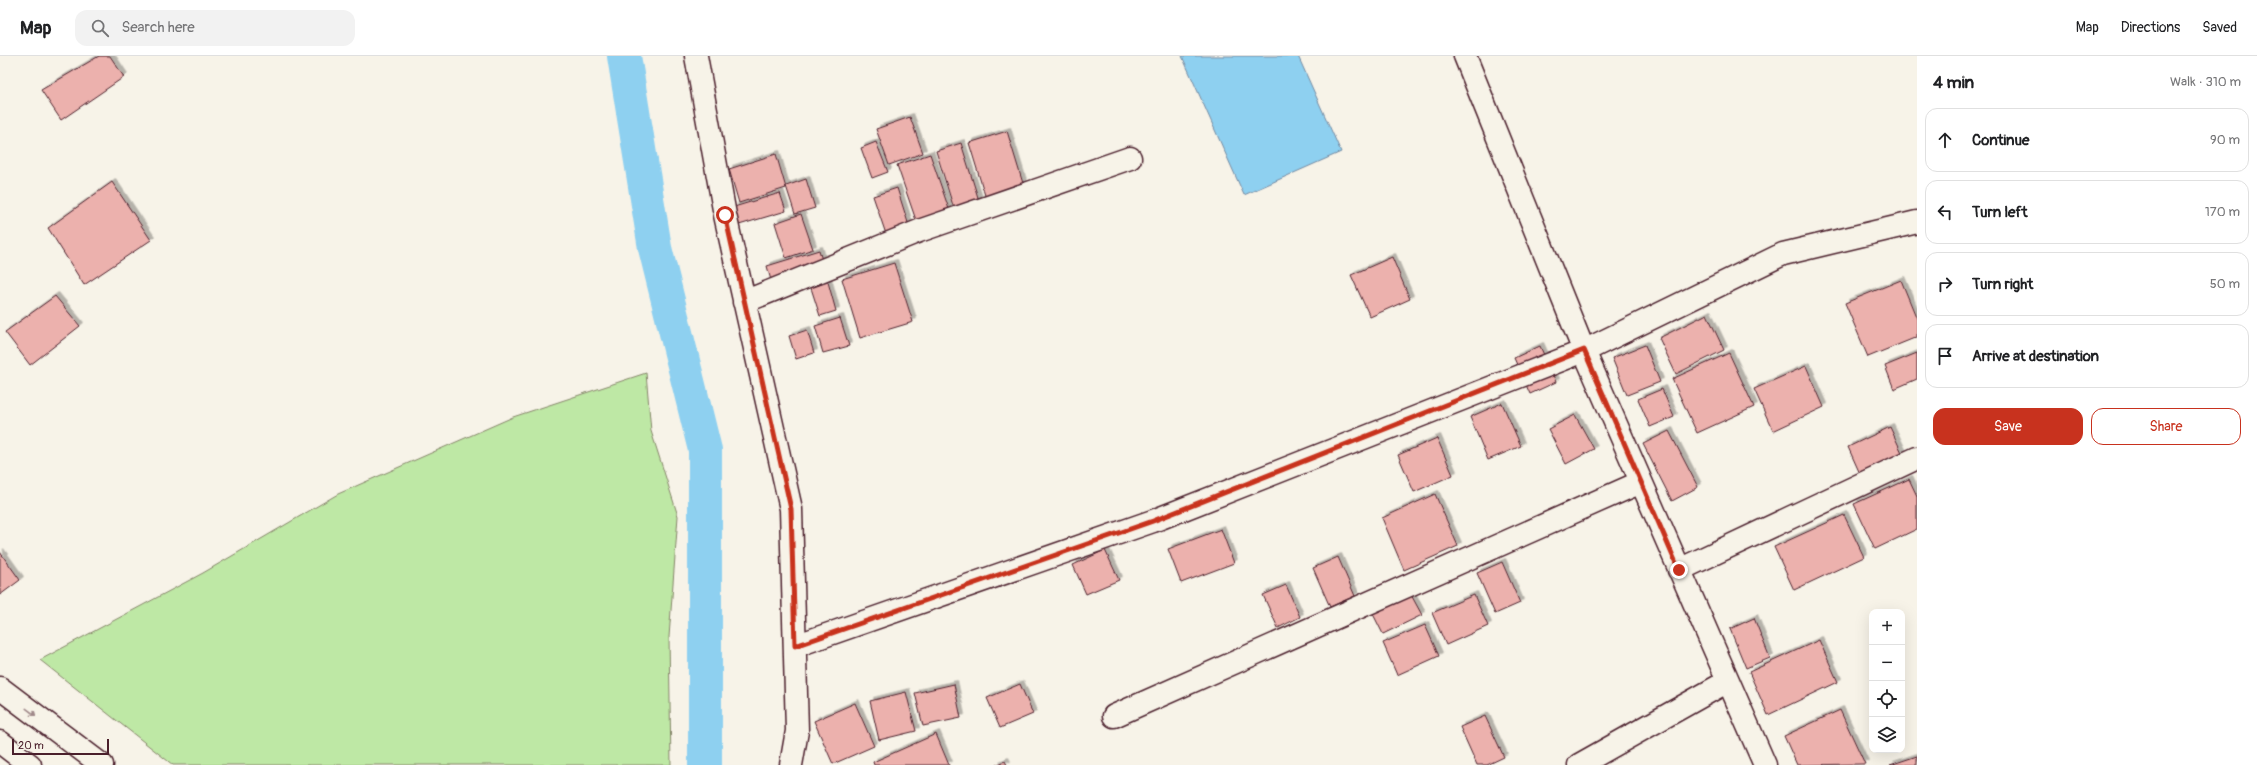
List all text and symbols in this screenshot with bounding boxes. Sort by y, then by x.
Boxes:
search box [75,10,355,46]
text: Map [20,16,51,40]
icon: search [89,17,111,39]
text: Search here [121,18,195,37]
text: Map [2076,19,2099,36]
text: Directions [2121,19,2180,36]
text: Saved [2202,19,2237,36]
text: 4 min [1933,72,1974,93]
text: Walk · 310 m [2170,74,2241,90]
icon: ahead [1934,129,1956,151]
text: Continue [1972,131,2030,150]
text: 90 m [2210,132,2240,148]
icon: left [1934,201,1956,223]
text: Turn left [1972,203,2028,222]
text: 170 m [2205,204,2240,220]
route start [716,206,734,224]
icon: right [1934,273,1956,295]
text: Turn right [1972,275,2033,294]
text: 50 m [2210,276,2240,292]
icon: arrive [1934,345,1956,367]
text: Arrive at destination [1972,347,2099,366]
button: Save [1933,408,2083,445]
button: Share [2091,408,2241,445]
route end [1670,561,1688,579]
map controls [1869,609,1905,753]
button: + [1869,609,1905,645]
button: − [1869,645,1905,681]
button: locate [1869,681,1905,717]
one-way arrow [26,708,37,716]
button: layers [1869,717,1905,753]
scale bar [12,737,109,756]
text: 20 m [18,739,44,752]

